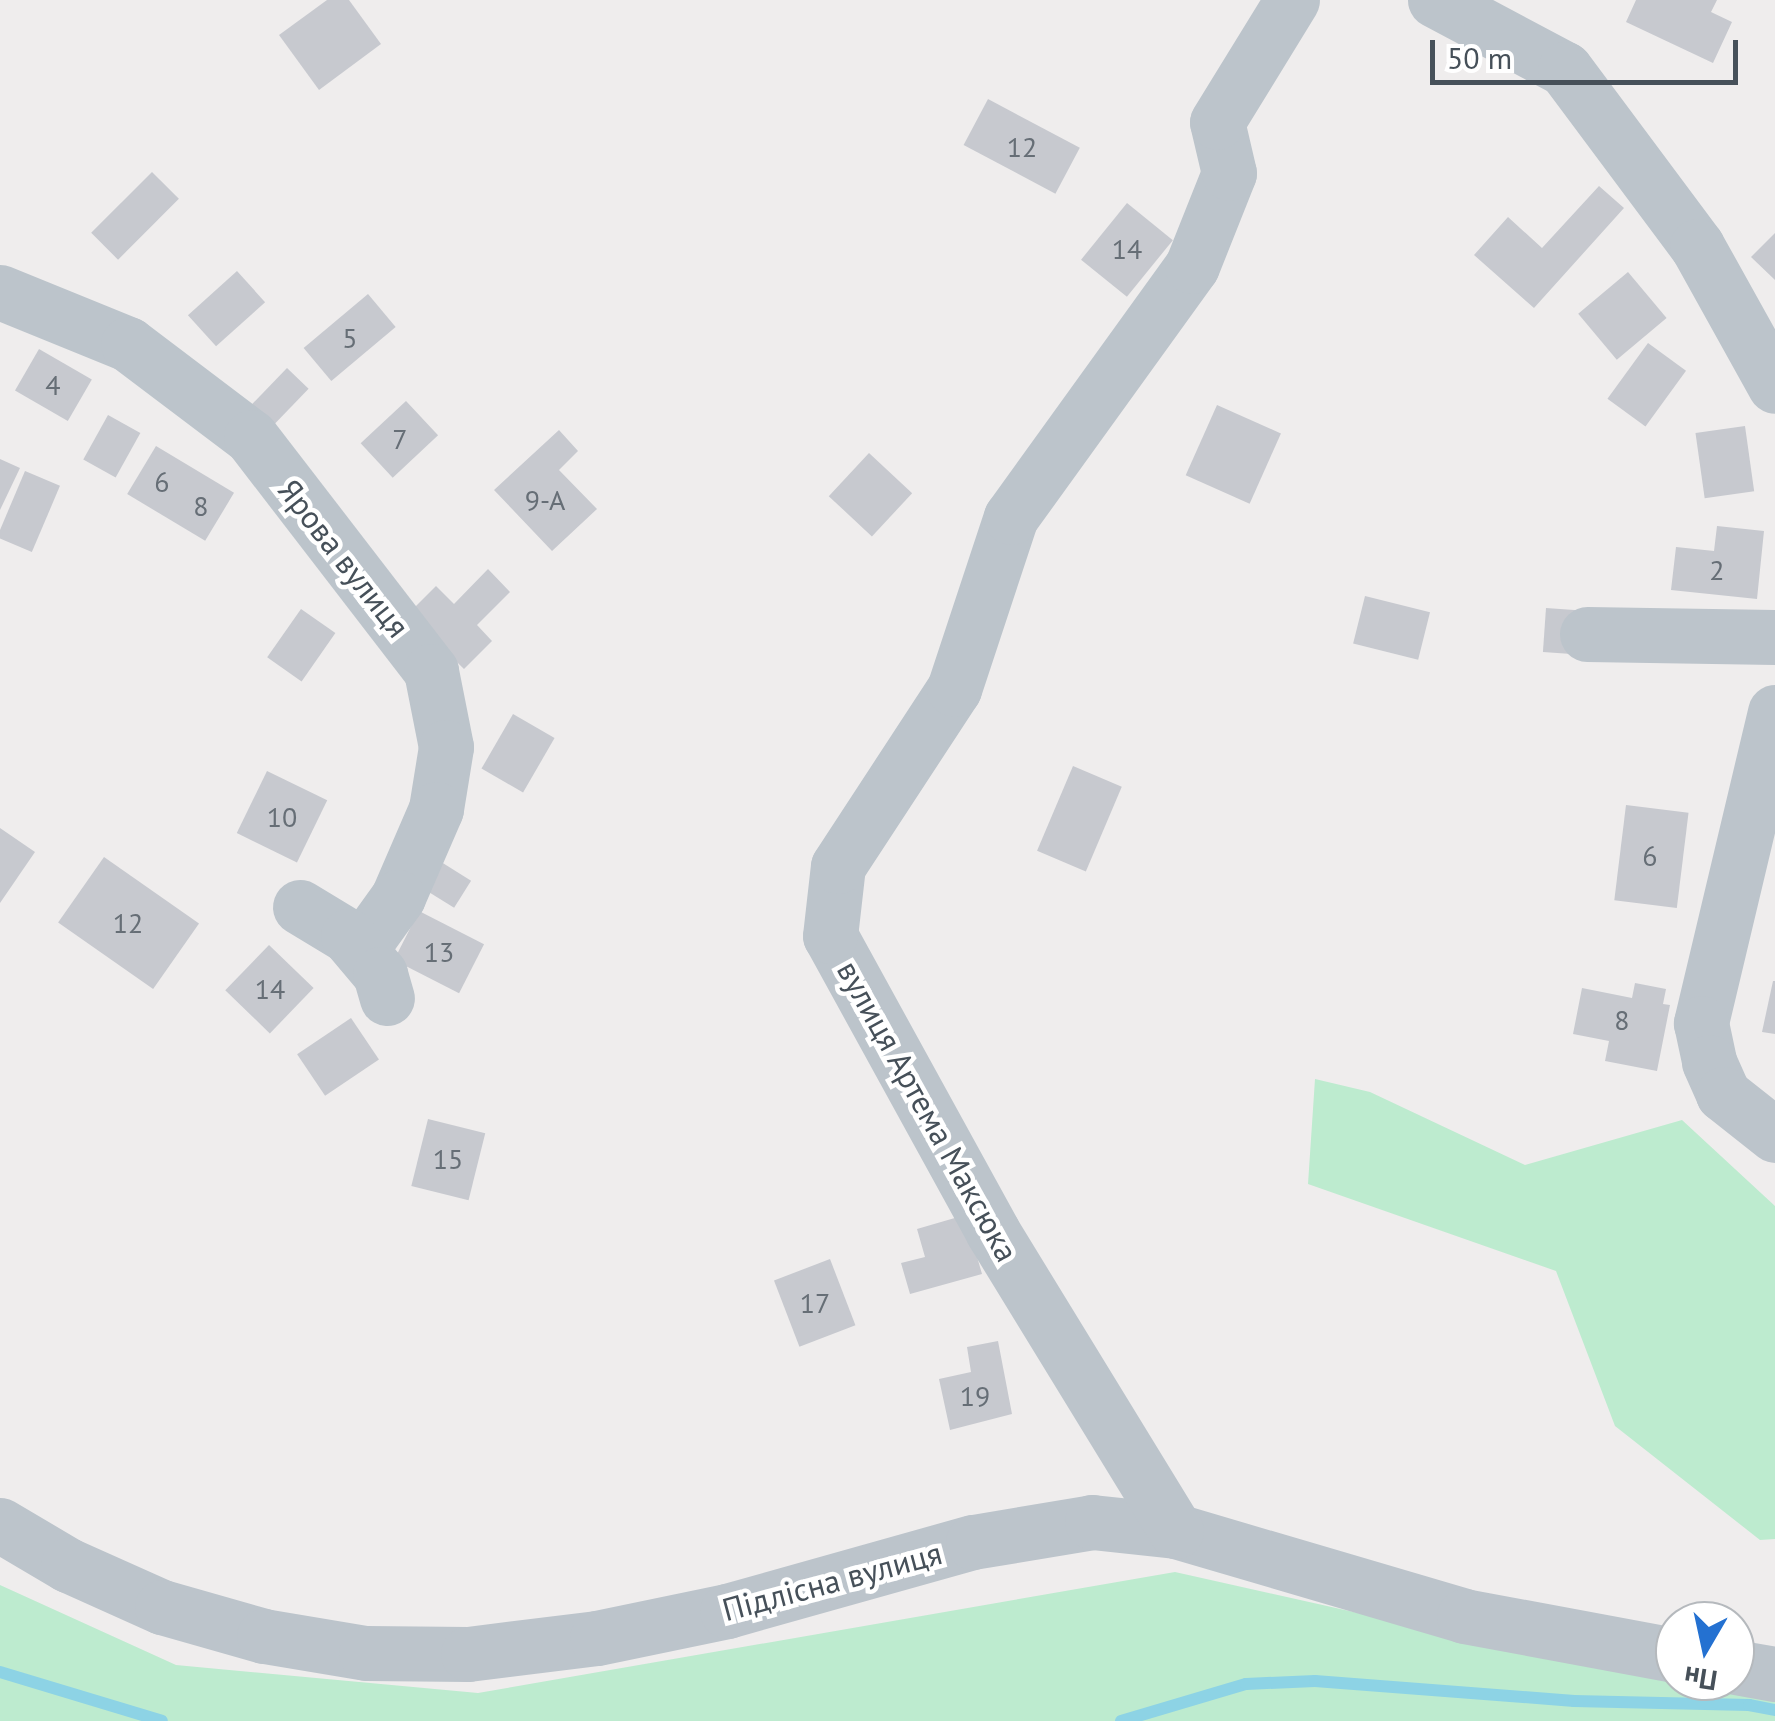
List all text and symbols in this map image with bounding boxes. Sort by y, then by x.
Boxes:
scale bar [1435,20,1742,82]
text: 50 m [1447,38,1512,77]
house number: 12 [1007,130,1037,164]
house number: 14 [1112,232,1142,266]
house number: 5 [342,321,358,355]
house number: 4 [45,368,61,402]
house number: 7 [392,422,408,456]
house number: 6 [154,465,170,499]
street label: Ярова вулиця [270,471,418,645]
house number: 9-А [525,483,565,517]
house number: 8 [193,489,209,523]
house number: 2 [1709,553,1725,587]
house number: 10 [267,800,297,834]
house number: 6 [1642,839,1658,873]
house number: 12 [113,906,143,940]
house number: 13 [424,935,454,969]
street label: вулиця Артема Максюка [829,953,1027,1269]
house number: 14 [255,972,285,1006]
house number: 8 [1614,1003,1630,1037]
house number: 15 [433,1142,463,1176]
house number: 17 [800,1286,830,1320]
house number: 19 [960,1379,990,1413]
street label: Підлісна вулиця [718,1533,946,1629]
north arrow [1655,1601,1755,1701]
text: Пн [1681,1658,1720,1700]

